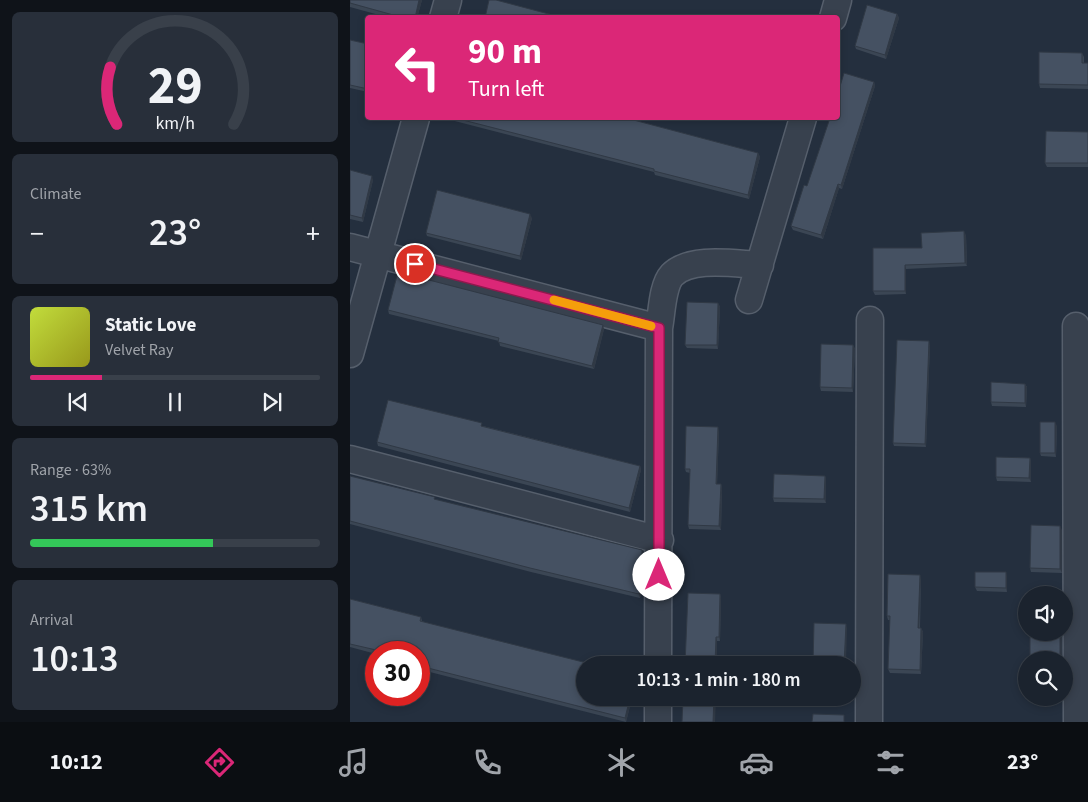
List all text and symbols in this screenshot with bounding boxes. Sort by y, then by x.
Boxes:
text: 90 m [468,27,542,77]
icon: left [385,35,450,100]
text: 29 [148,50,202,124]
text: Turn left [468,73,544,105]
text: km/h [155,111,195,136]
text: Climate [30,183,81,205]
text: 23° [149,206,201,260]
text: − [30,214,44,254]
text: + [306,214,320,254]
pin [394,243,436,285]
icon: arrive [401,250,429,278]
text: Static Love [105,312,196,339]
text: Velvet Ray [105,339,173,361]
icon: previous [64,388,92,416]
icon: pause [161,388,189,416]
icon: next [258,388,286,416]
text: Range · 63% [30,459,111,481]
text: 315 km [30,482,148,536]
position arrow [632,548,684,600]
map controls [1018,586,1073,706]
button: sound [1018,586,1073,641]
text: Arrival [30,609,73,631]
text: 10:13 [30,632,118,686]
speed limit sign: 30 [365,641,430,706]
button: search [1018,651,1073,706]
text: 10:13 · 1 min · 180 m [636,667,801,694]
icon: directions [202,745,237,780]
icon: music [336,745,371,780]
icon: phone [470,745,505,780]
icon: climate [604,745,639,780]
icon: car [739,745,774,780]
icon: filters [873,745,908,780]
text: 10:12 [50,746,103,778]
text: 23° [1007,746,1038,778]

